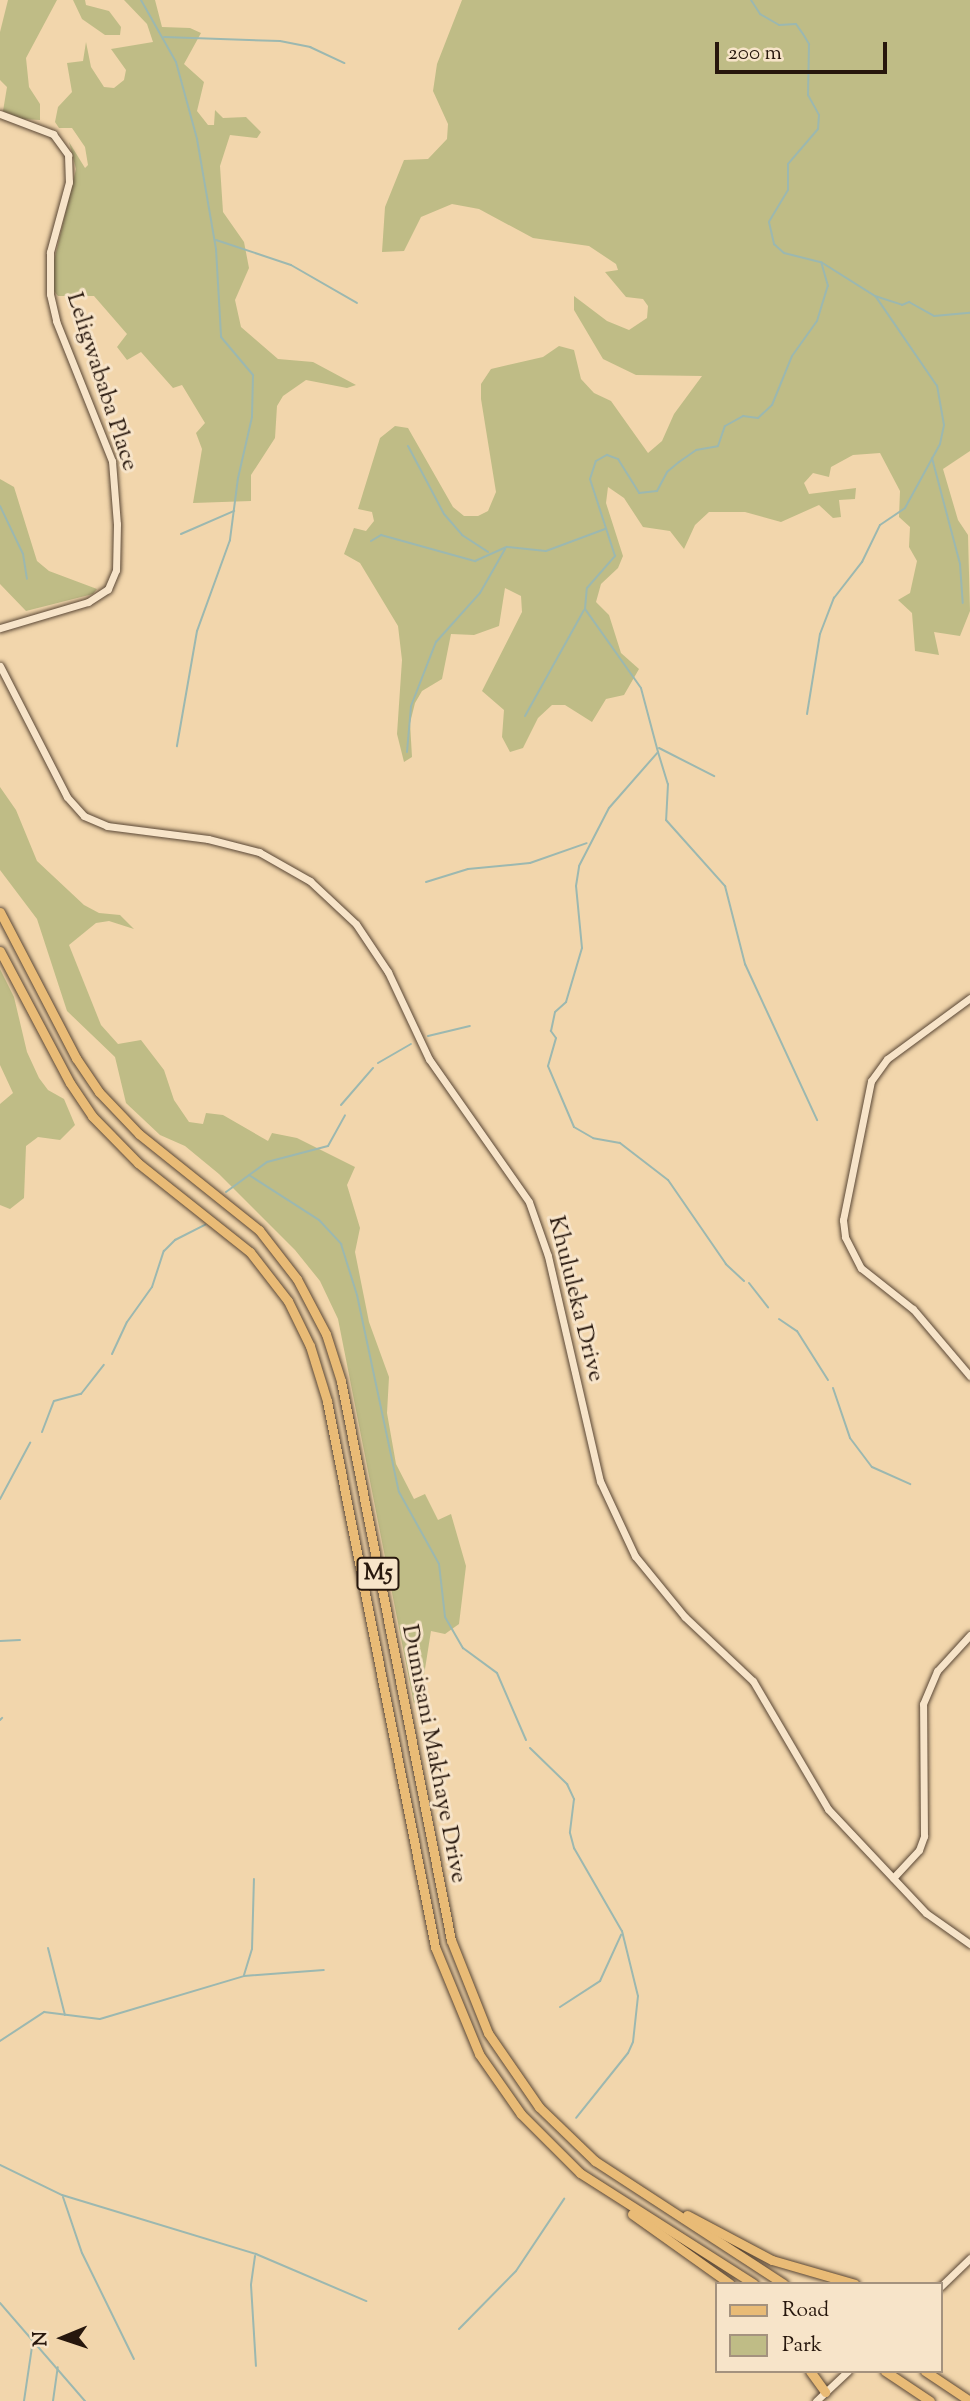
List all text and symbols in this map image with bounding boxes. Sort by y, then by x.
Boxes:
scale bar [718,28,890,72]
text: 200 m [728,39,782,69]
street label: Leligwababa Place [59,289,143,475]
street label: Khululeka Drive [540,1213,610,1385]
road number: M5 [355,1554,401,1594]
street label: Dumisani Makhaye Drive [394,1622,472,1886]
legend [715,2282,942,2373]
text: Road [782,2296,829,2326]
north arrow [28,2303,98,2373]
text: N [28,2331,55,2347]
text: Park [782,2331,822,2361]

